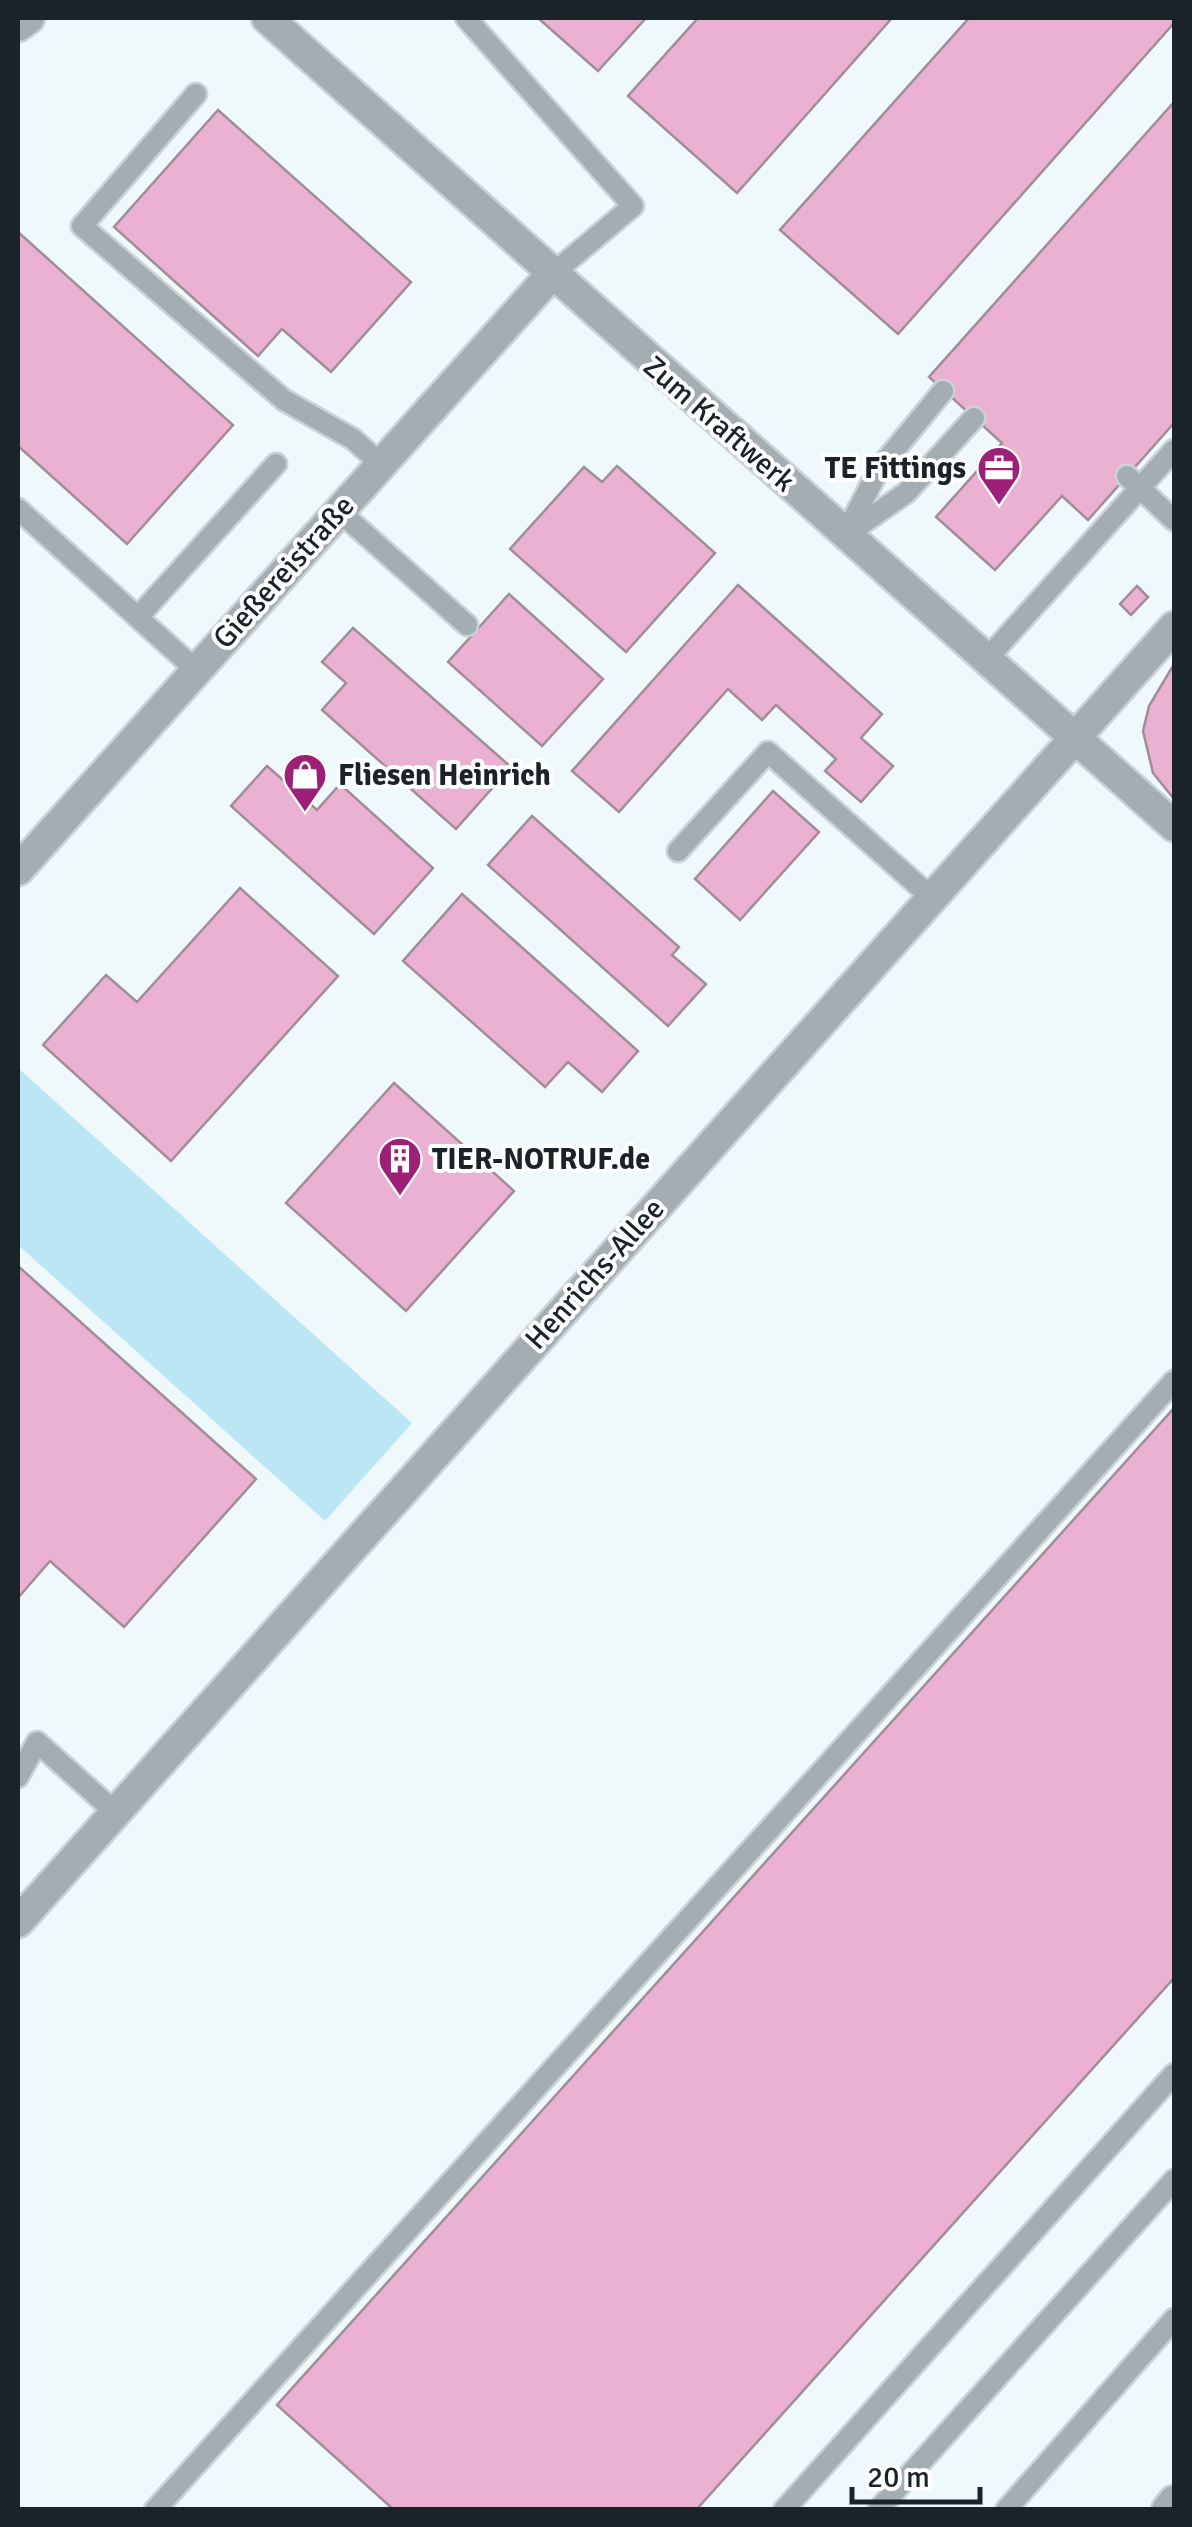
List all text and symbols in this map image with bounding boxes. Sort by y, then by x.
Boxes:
street label: Zum Kraftwerk [636,348,802,500]
office icon: TE Fittings [976,445,1022,506]
place label: TE Fittings [825,450,966,487]
street label: Gießereistraße [206,488,362,656]
shop icon: Fliesen Heinrich [282,752,328,813]
place label: Fliesen Heinrich [338,757,551,794]
building icon: TIER-NOTRUF.de [377,1136,423,1197]
place label: TIER-NOTRUF.de [432,1141,650,1178]
street label: Henrichs-Allee [518,1191,672,1357]
scale bar [852,2442,980,2504]
text: 20 m [867,2459,930,2496]

